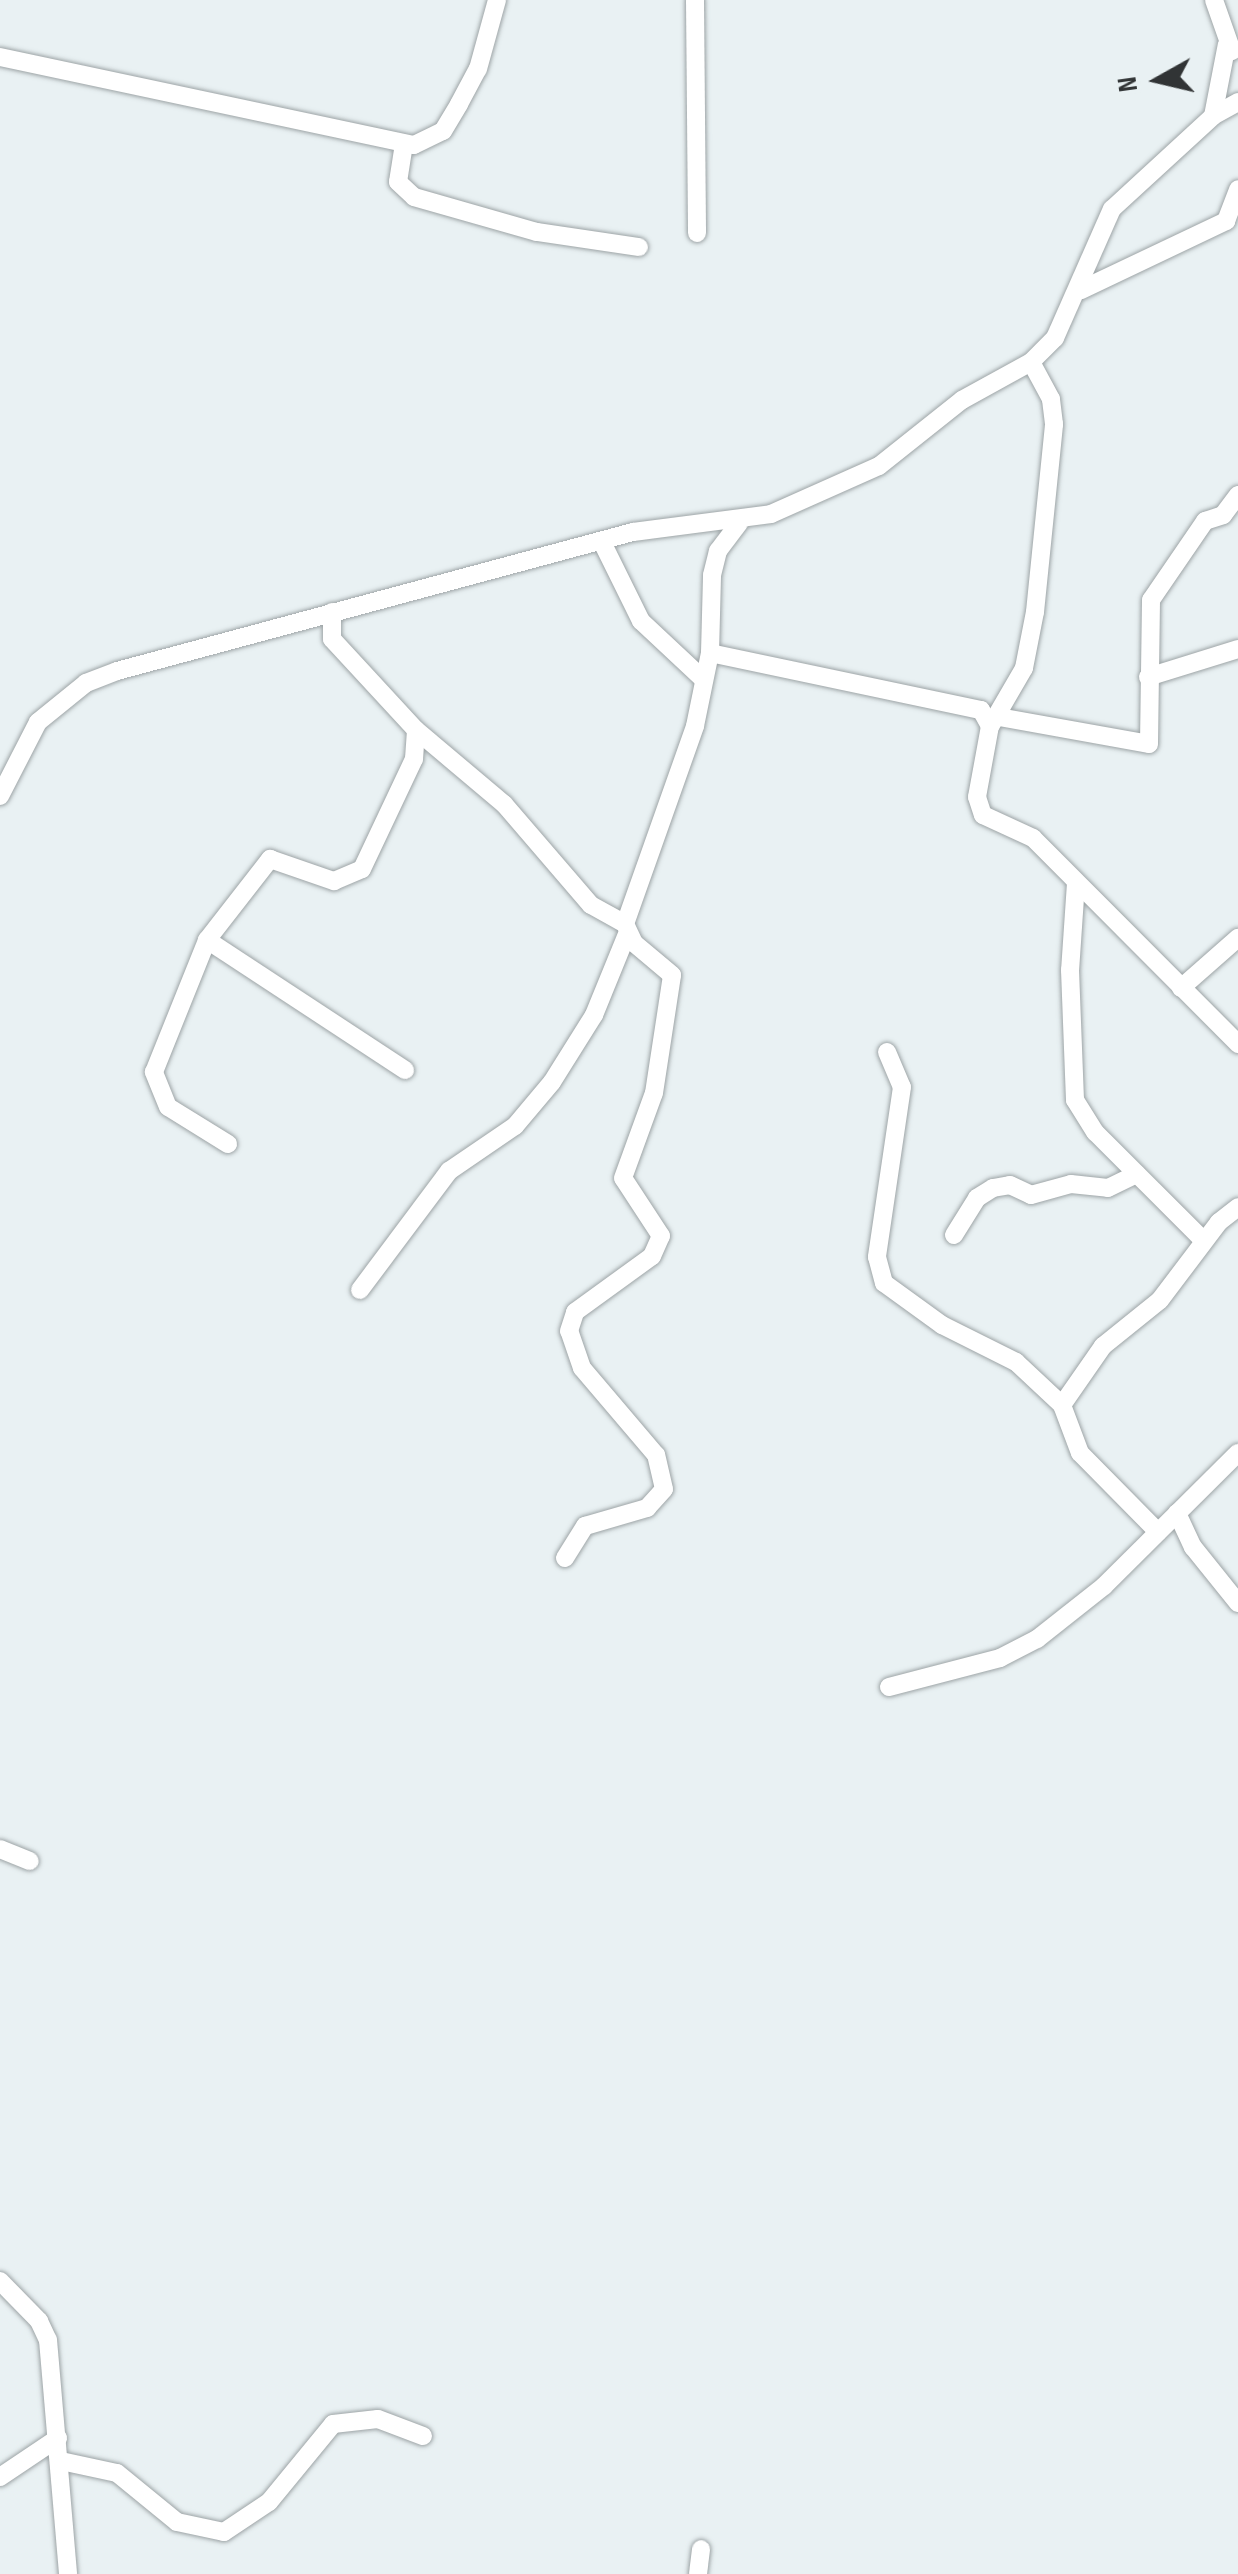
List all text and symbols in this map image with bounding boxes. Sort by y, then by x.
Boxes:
north arrow [1108,30,1208,130]
text: N [1110,75,1145,94]

